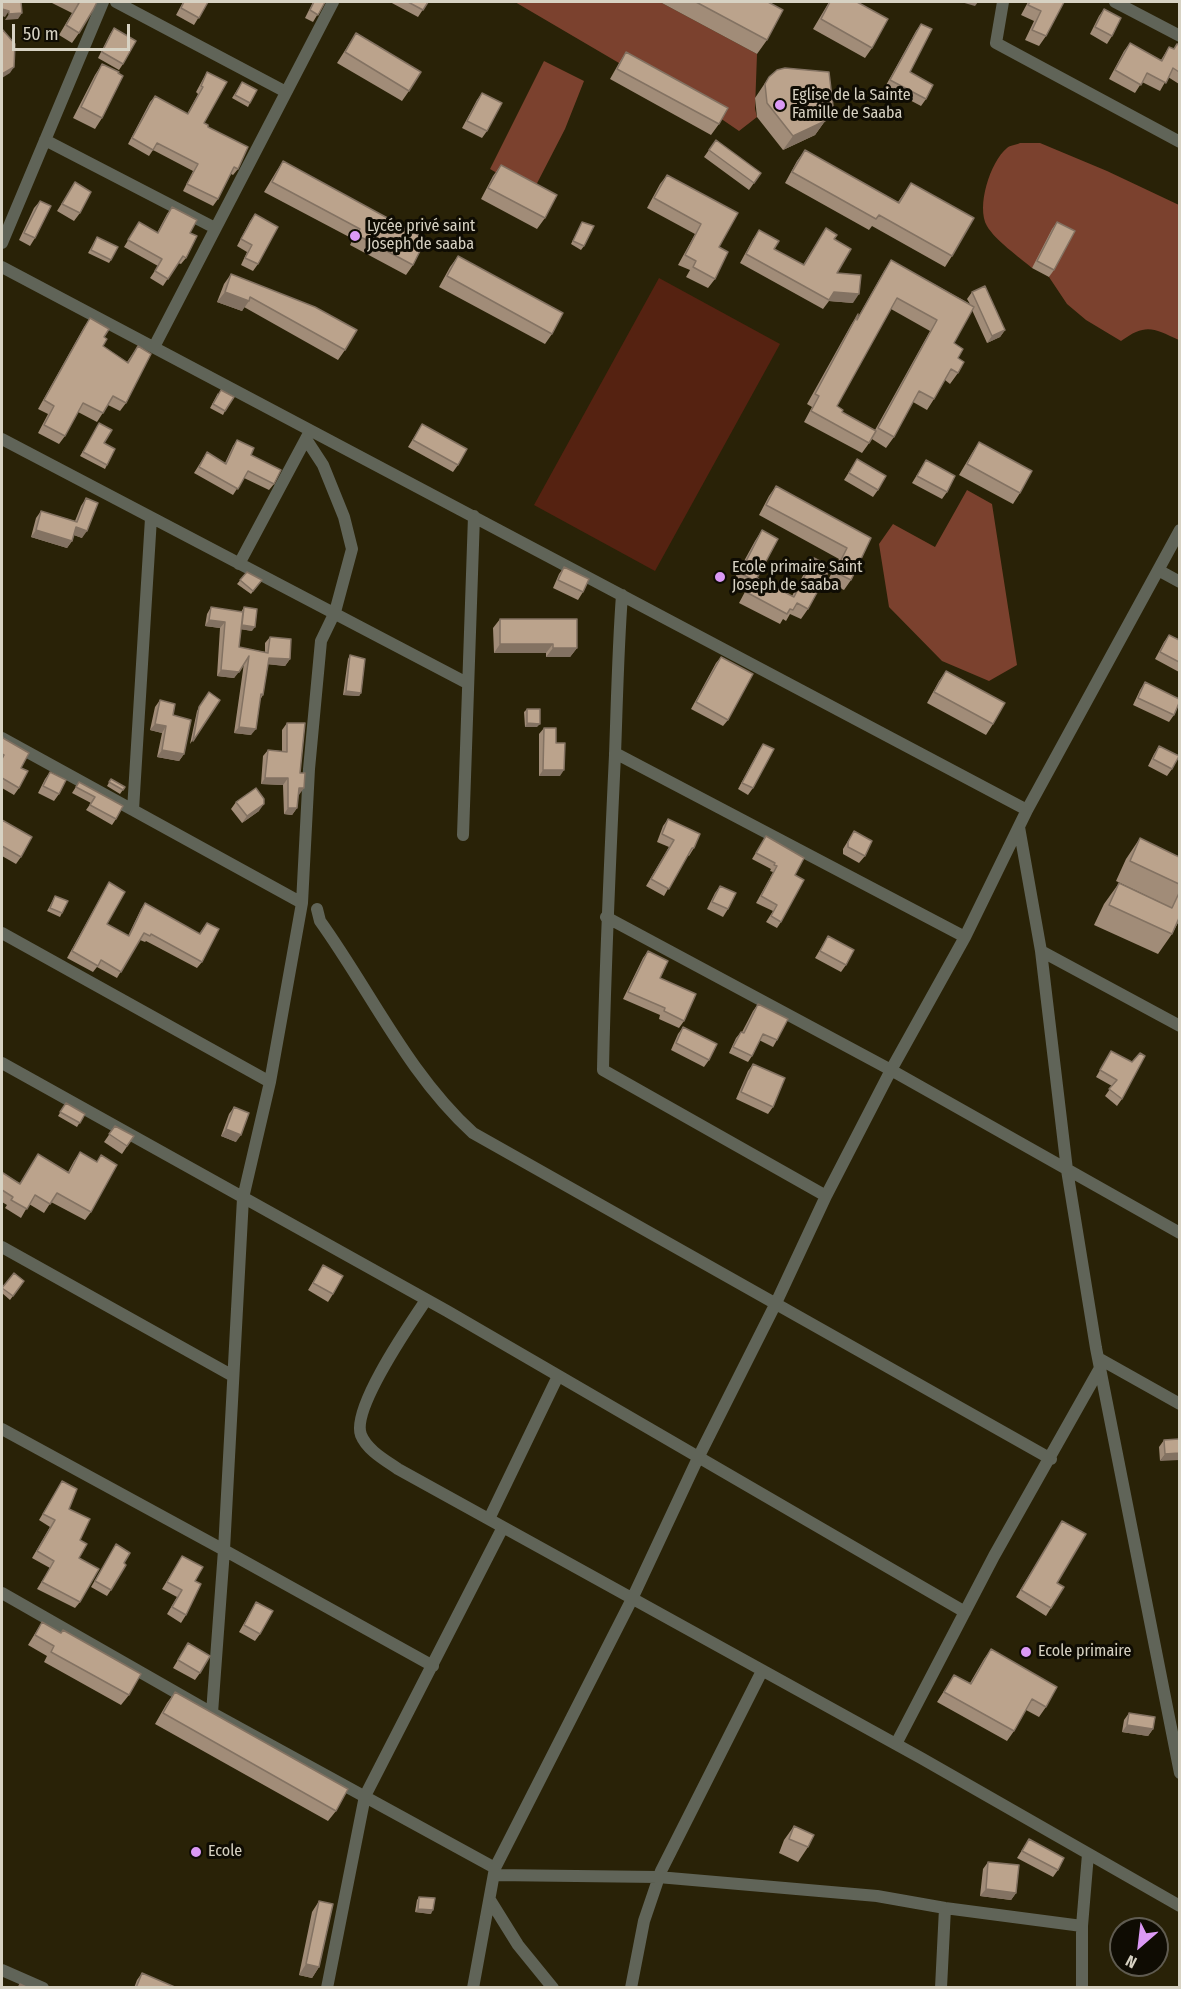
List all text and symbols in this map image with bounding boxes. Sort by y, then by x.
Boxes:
scale bar [15,12,134,50]
text: 50 m [23,23,59,45]
place label: Eglise de la Sainte Famille de Saaba [792,86,911,124]
marker: Eglise de la Sainte Famille de Saaba [773,98,787,112]
place label: Lycée privé saint Joseph de saaba [367,217,475,255]
marker: Lycée privé saint Joseph de saaba [348,229,362,243]
place label: Ecole primaire Saint Joseph de saaba [732,558,863,596]
marker: Ecole primaire Saint Joseph de saaba [713,570,727,584]
place label: Ecole primaire [1038,1642,1131,1662]
marker: Ecole primaire [1019,1645,1033,1659]
place label: Ecole [208,1842,242,1862]
marker: Ecole [189,1845,203,1859]
north arrow [1109,1917,1169,1977]
text: N [1123,1951,1140,1972]

